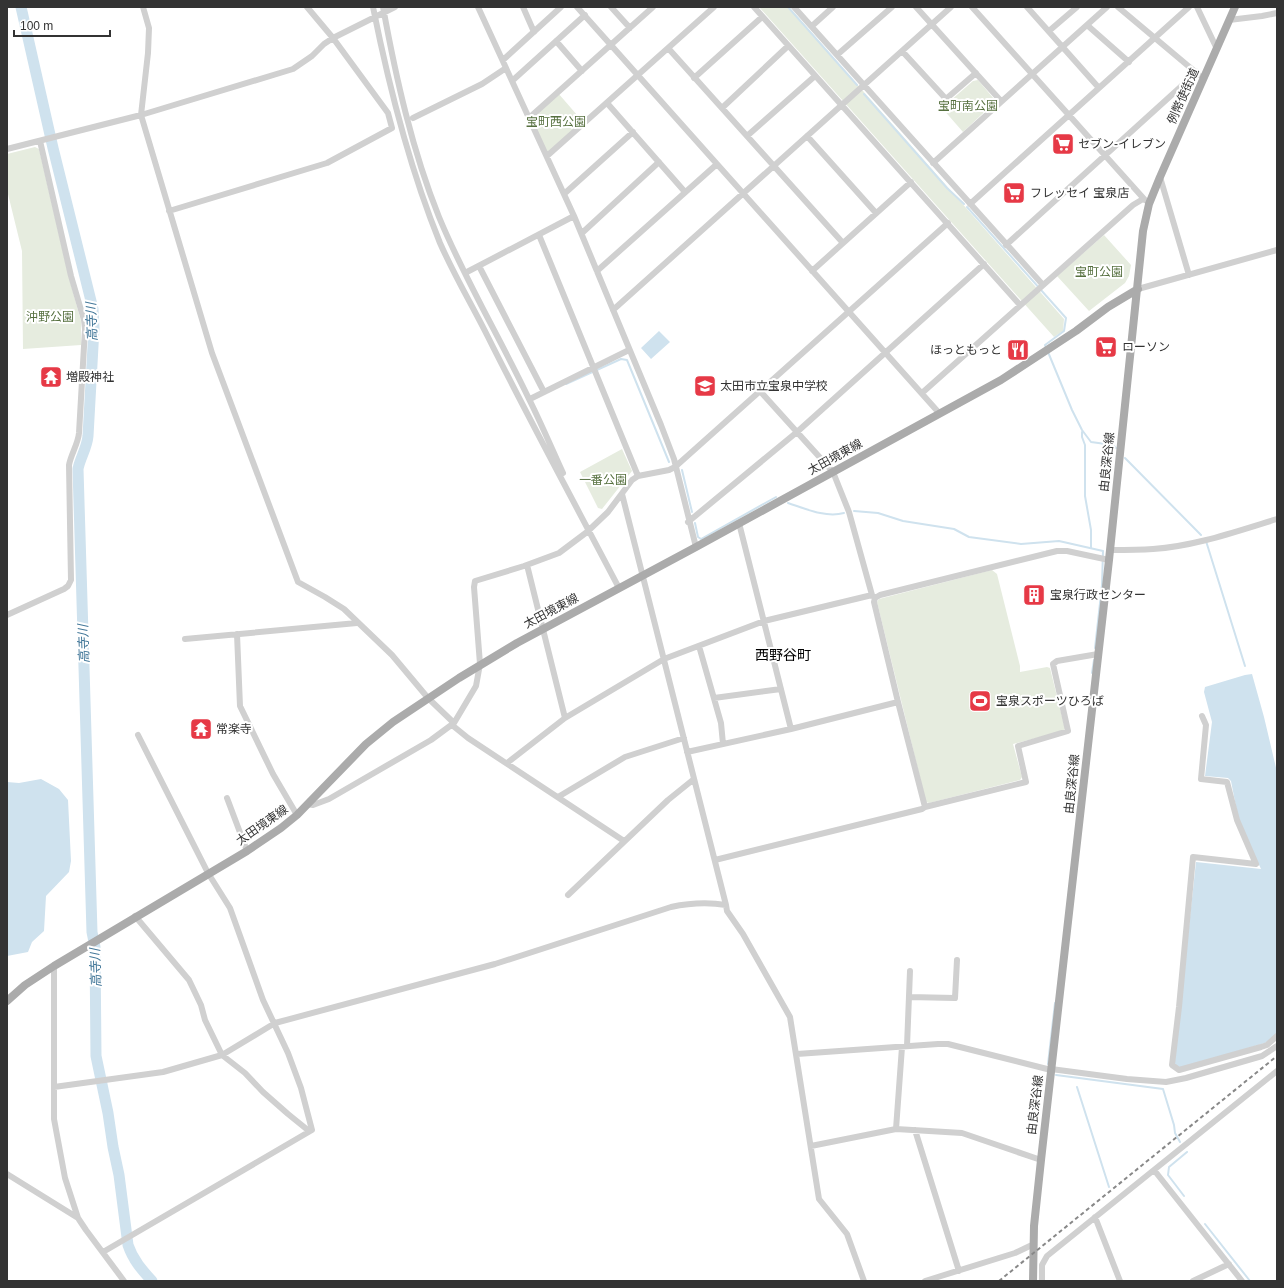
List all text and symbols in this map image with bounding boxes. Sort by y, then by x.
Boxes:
scale bar [14,12,110,38]
text: 100 m [20,19,53,33]
street label: 例幣使街道 [1164,66,1202,126]
park label: 宝町南公園 [938,99,998,113]
park label: 宝町西公園 [526,115,586,129]
supermarket icon: セブン-イレブン [1050,131,1076,157]
place label: セブン-イレブン [1078,137,1166,151]
supermarket icon: フレッセイ 宝泉店 [1001,180,1027,206]
place label: フレッセイ 宝泉店 [1030,186,1129,200]
park label: 宝町公園 [1075,265,1123,279]
water label: 高寺川 [83,300,100,342]
park label: 沖野公園 [26,310,74,324]
supermarket icon: ローソン [1093,334,1119,360]
restaurant icon: ほっともっと [1005,337,1031,363]
place label: ローソン [1122,340,1170,354]
place label: ほっともっと [930,343,1002,357]
temple icon: 増殿神社 [38,364,64,390]
place label: 増殿神社 [66,370,114,384]
school or university icon: 太田市立宝泉中学校 [692,373,718,399]
place label: 太田市立宝泉中学校 [720,379,828,393]
street label: 由良深谷線 [1097,431,1117,493]
street label: 太田境東線 [805,436,865,478]
park label: 一番公園 [579,473,627,487]
building icon: 宝泉行政センター [1021,582,1047,608]
place label: 宝泉行政センター [1050,588,1146,602]
street label: 太田境東線 [521,591,581,631]
water label: 高寺川 [75,622,92,664]
district label: 西野谷町 [755,647,811,663]
sports icon: 宝泉スポーツひろば [967,688,993,714]
place label: 宝泉スポーツひろば [996,694,1104,708]
temple icon: 常楽寺 [188,716,214,742]
place label: 常楽寺 [216,722,252,736]
street label: 由良深谷線 [1062,753,1082,815]
street label: 太田境東線 [233,802,291,848]
water label: 高寺川 [87,946,104,988]
street label: 由良深谷線 [1024,1074,1046,1136]

